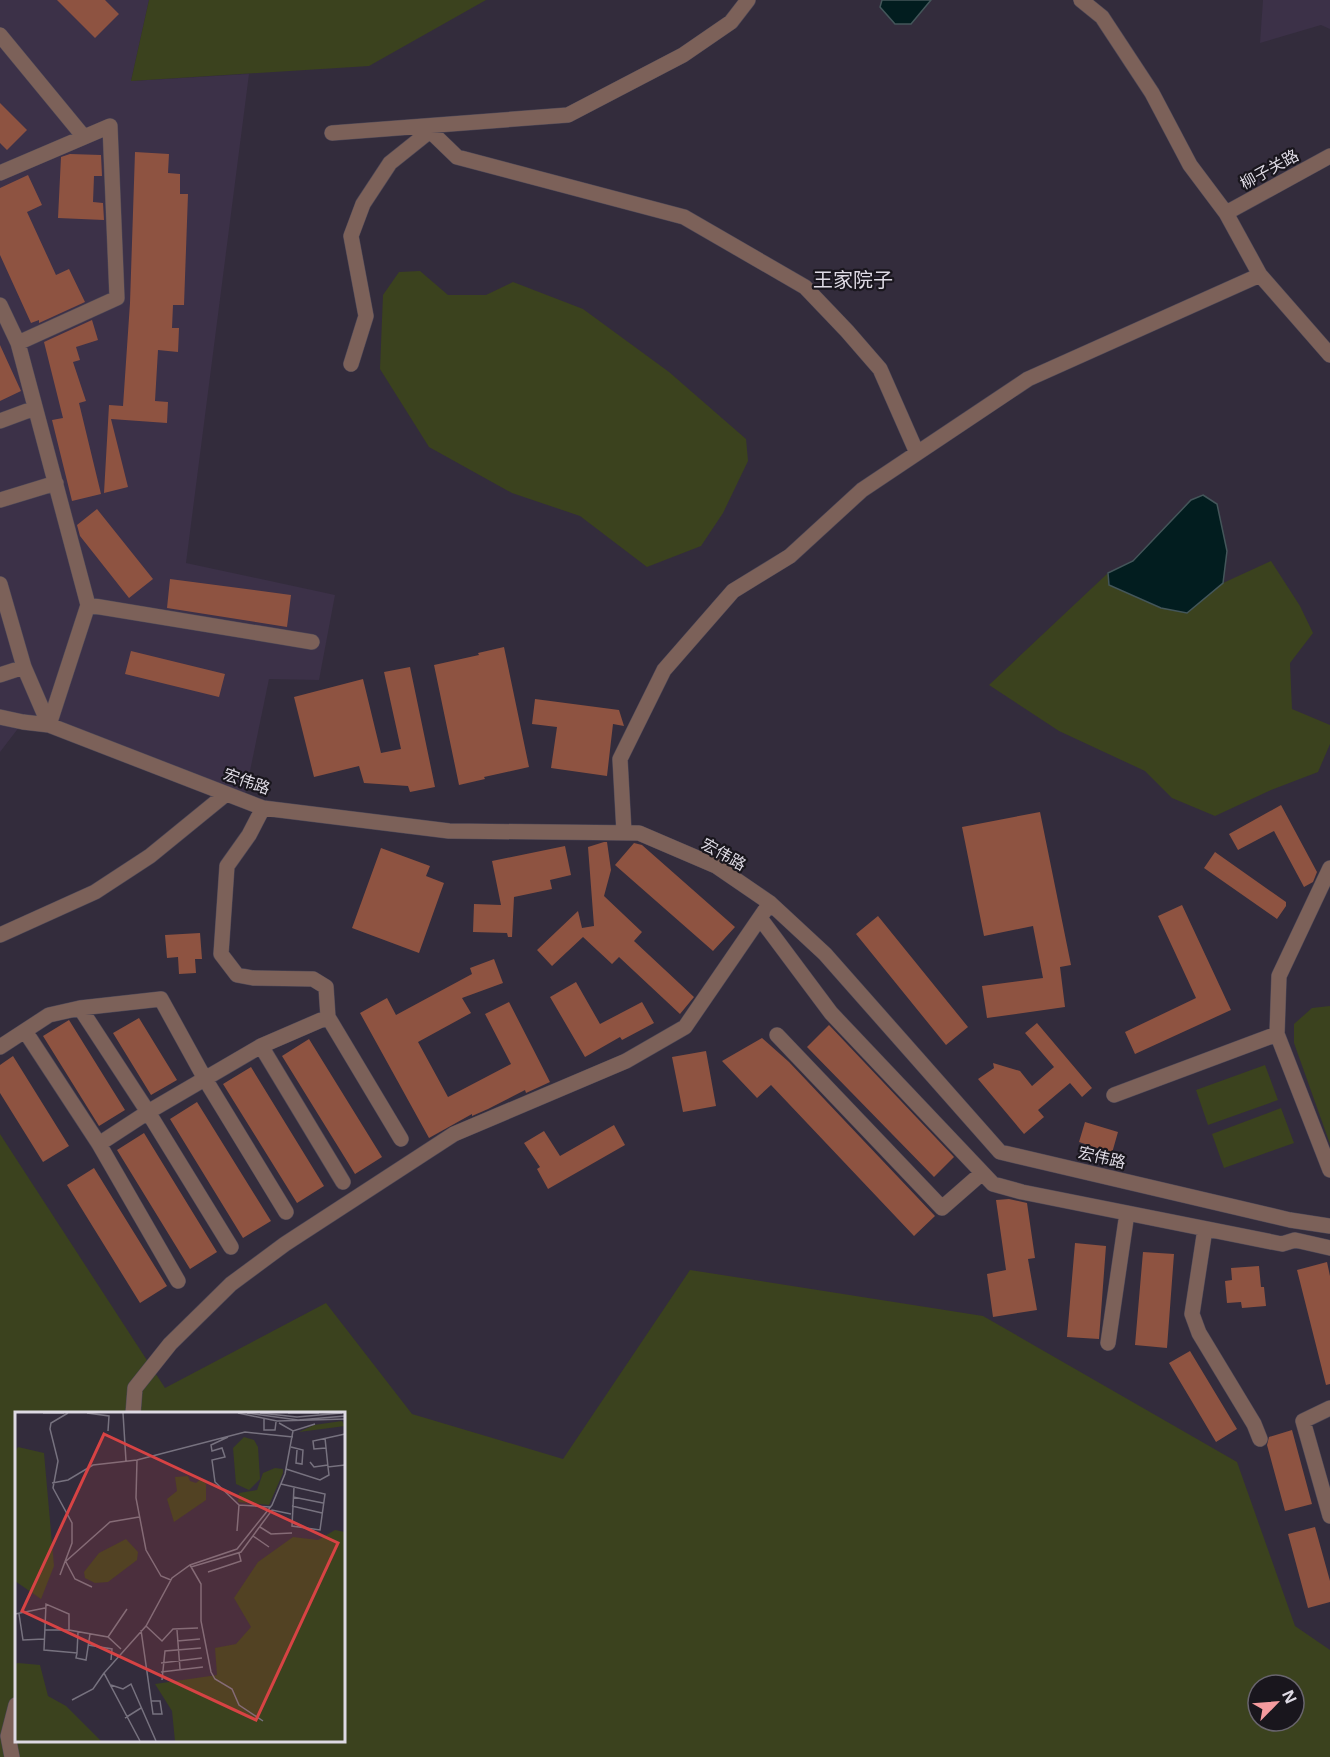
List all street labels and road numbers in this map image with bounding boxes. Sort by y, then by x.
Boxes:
street label: 柳子关路 [1236,144,1302,194]
street label: 宏伟路 [221,763,273,799]
street label: 宏伟路 [698,833,750,875]
street label: 宏伟路 [1076,1141,1128,1173]

